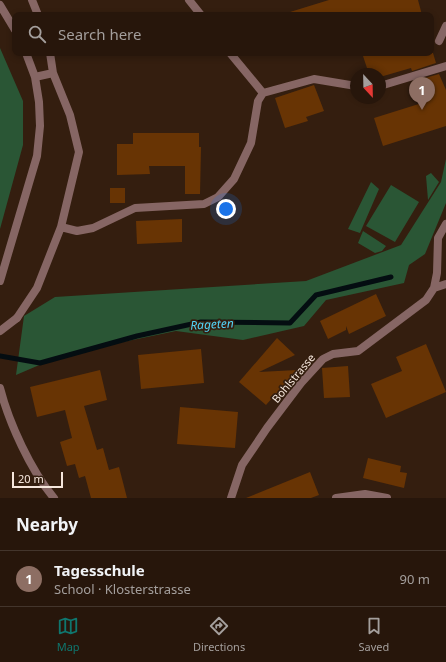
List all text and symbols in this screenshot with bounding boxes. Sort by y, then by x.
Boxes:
search box [12,12,434,56]
icon: search [26,23,48,45]
text: Search here [58,24,141,44]
north arrow [350,68,386,104]
pin: 1 [409,77,435,110]
your location [216,199,236,219]
water label: Rageten [190,314,234,334]
street label: Bohlstrasse [268,350,318,406]
scale bar [12,470,63,489]
text: 20 m [18,471,44,486]
text: Nearby [16,513,78,536]
text: Tagesschule [54,560,145,580]
text: 1 [25,570,33,588]
text: 90 m [400,570,430,588]
text: School · Klosterstrasse [54,580,191,598]
tab: Map [57,615,80,654]
tab: Directions [193,615,245,654]
tab: Saved [359,615,389,654]

